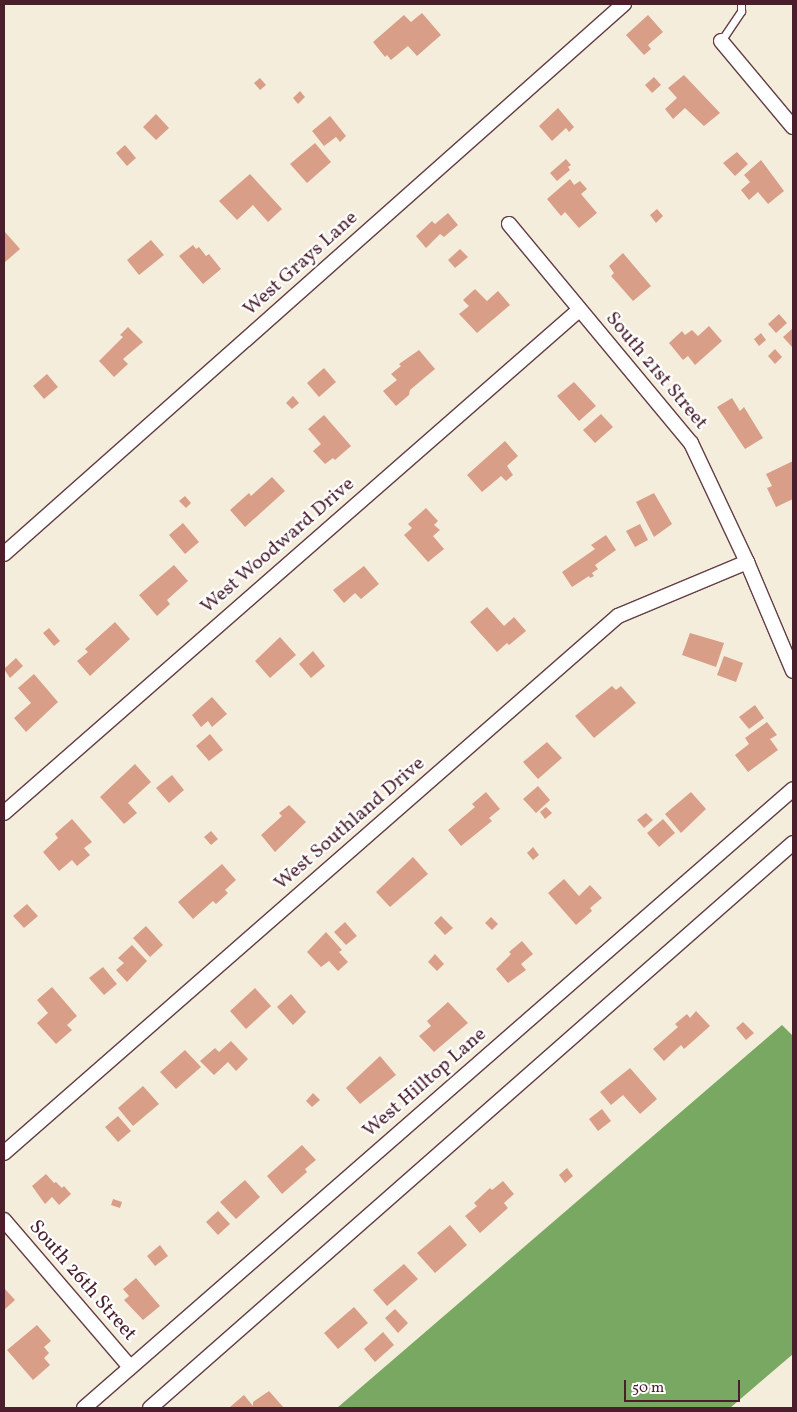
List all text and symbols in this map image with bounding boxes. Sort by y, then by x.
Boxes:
street label: West Grays Lane [239,206,363,322]
street label: South 21st Street [600,307,712,435]
street label: West Woodward Drive [196,472,360,620]
street label: West Southland Drive [270,752,430,896]
street label: West Hilltop Lane [358,1023,492,1143]
street label: South 26th Street [23,1216,141,1346]
scale bar [627,1370,743,1402]
text: 50 m [632,1378,664,1399]

